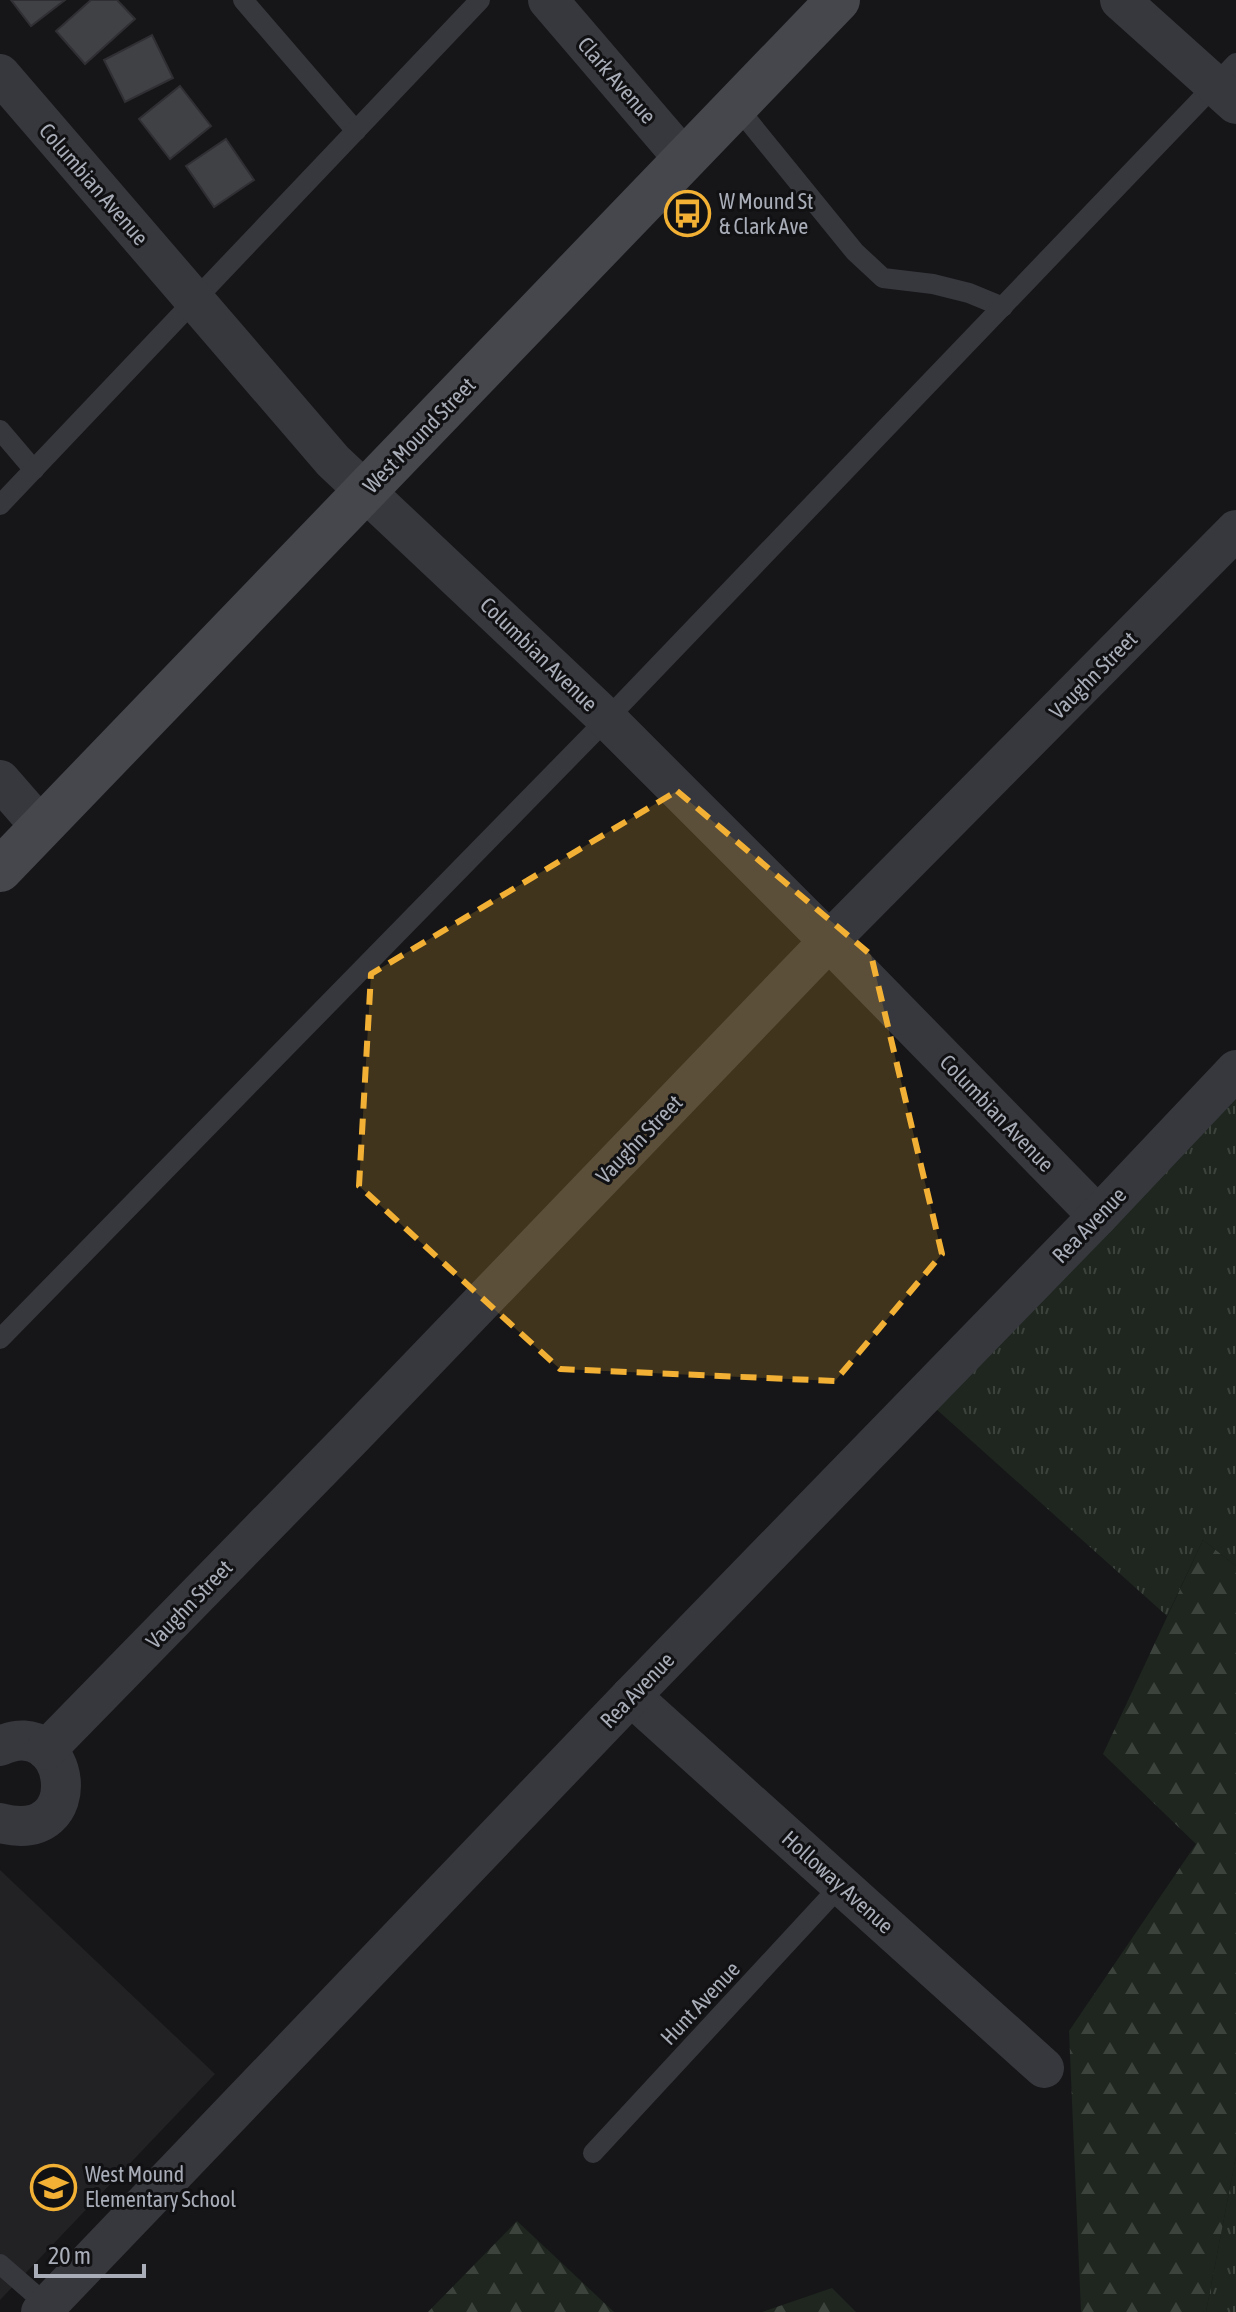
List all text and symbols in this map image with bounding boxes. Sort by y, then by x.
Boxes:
street label: Clark Avenue [572,31,662,129]
street label: Columbian Avenue [34,118,154,250]
place label: W Mound St & Clark Ave [719,188,813,239]
bus stop icon: W Mound St & Clark Ave [664,190,712,238]
street label: West Mound Street [357,372,481,498]
street label: Columbian Avenue [475,592,603,716]
street label: Vaughn Street [1044,626,1142,724]
street label: Columbian Avenue [935,1049,1059,1177]
street label: Vaughn Street [590,1089,688,1189]
street label: Rea Avenue [1047,1182,1131,1268]
street label: Vaughn Street [140,1554,238,1654]
street label: Rea Avenue [595,1647,679,1733]
street label: Holloway Avenue [777,1825,899,1939]
street label: Hunt Avenue [655,1956,745,2050]
place label: West Mound Elementary School [85,2161,236,2212]
school or university icon: West Mound Elementary School [30,2163,78,2211]
scale bar [36,2228,144,2278]
text: 20 m [48,2242,91,2269]

